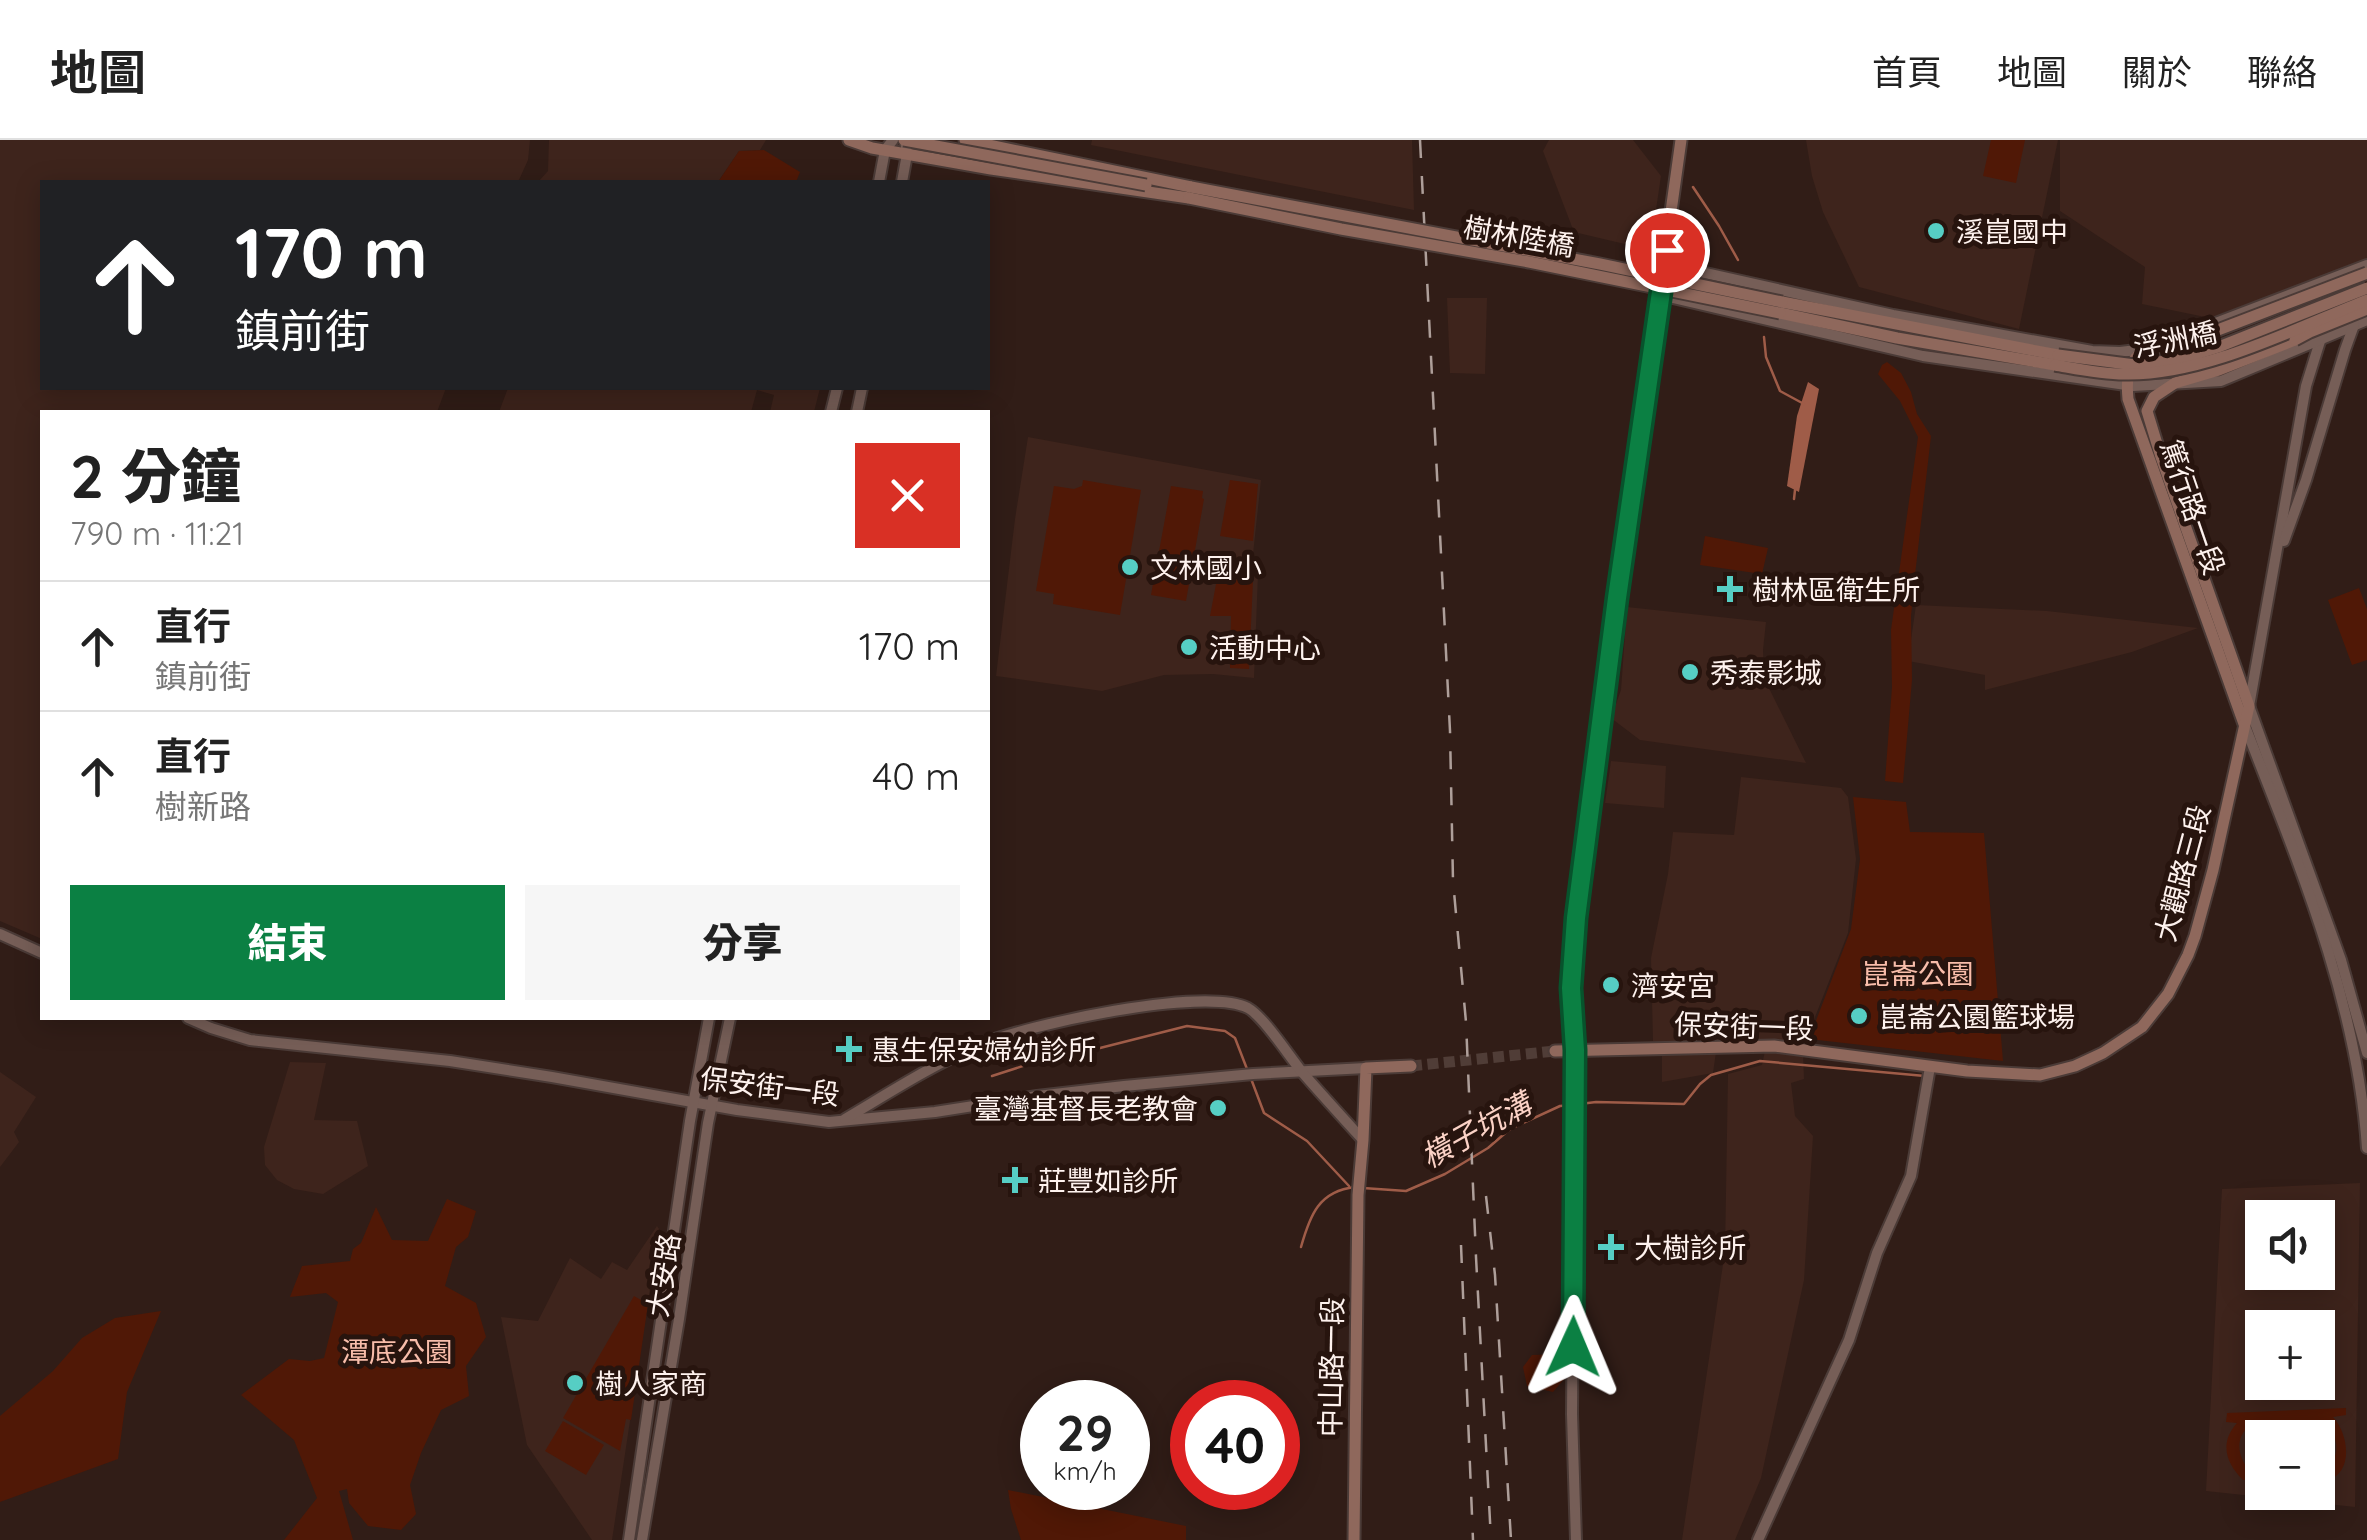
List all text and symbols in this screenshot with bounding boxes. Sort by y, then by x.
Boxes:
text: 地圖 [50,42,146,102]
text: 首頁 [1872,50,1942,94]
text: 地圖 [1997,50,2067,94]
text: 關於 [2122,50,2192,94]
text: 聯絡 [2247,50,2317,94]
text: 170 m [235,208,428,296]
pin [1625,208,1710,293]
street label: 樹林陸橋 [1461,209,1577,263]
place label: 溪崑國中 [1956,214,2068,249]
icon: ahead [70,220,200,350]
marker: 溪崑國中 [1925,220,1947,242]
icon: arrive [1640,223,1695,278]
text: 鎮前街 [235,302,370,358]
street label: 浮洲橋 [2130,314,2220,364]
street label: 篤行路一段 [2154,435,2232,579]
text: 2 分鐘 [70,438,241,513]
button: close [855,443,960,548]
text: 790 m · 11:21 [70,513,244,553]
place label: 文林國小 [1150,550,1262,585]
marker: 文林國小 [1119,556,1141,578]
place label: 樹林區衛生所 [1752,572,1920,607]
marker: 樹林區衛生所 [1717,576,1743,602]
text: 直行 [155,602,231,650]
icon: ahead [70,619,125,674]
text: 170 m [859,622,960,670]
place label: 活動中心 [1209,630,1321,665]
marker: 活動中心 [1178,636,1200,658]
place label: 秀泰影城 [1710,655,1822,690]
text: 鎮前街 [155,656,251,696]
marker: 秀泰影城 [1679,661,1701,683]
text: 直行 [155,732,231,780]
icon: ahead [70,749,125,804]
text: 40 m [872,752,960,800]
text: 樹新路 [155,786,251,826]
street label: 大觀路三段 [2147,801,2217,945]
button: 結束 [70,885,505,1000]
button: 分享 [525,885,960,1000]
park label: 崑崙公園 [1862,956,1974,991]
place label: 濟安宮 [1631,968,1715,1003]
marker: 濟安宮 [1600,974,1622,996]
place label: 崑崙公園籃球場 [1879,999,2075,1034]
marker: 崑崙公園籃球場 [1848,1005,1870,1027]
street label: 保安街一段 [1673,1006,1815,1046]
place label: 惠生保安婦幼診所 [872,1032,1096,1067]
marker: 惠生保安婦幼診所 [836,1036,862,1062]
street label: 保安街一段 [698,1060,842,1112]
water label: 橫子坑溝 [1414,1082,1541,1176]
place label: 臺灣基督長老教會 [974,1091,1198,1126]
marker: 臺灣基督長老教會 [1207,1097,1229,1119]
place label: 莊豐如診所 [1038,1163,1178,1198]
marker: 莊豐如診所 [1002,1167,1028,1193]
map controls [2245,1200,2335,1510]
button: sound [2245,1200,2335,1290]
place label: 大樹診所 [1634,1230,1746,1265]
street label: 大安路 [639,1231,687,1319]
marker: 大樹診所 [1598,1234,1624,1260]
position arrow [1521,1295,1625,1399]
street label: 中山路一段 [1312,1297,1350,1437]
button: + [2245,1310,2335,1400]
park label: 潭底公園 [341,1334,453,1369]
place label: 樹人家商 [595,1366,707,1401]
marker: 樹人家商 [564,1372,586,1394]
speed limit sign: 40 [1170,1380,1300,1510]
text: 29 [1057,1401,1113,1464]
button: − [2245,1420,2335,1510]
text: km/h [1053,1455,1117,1486]

